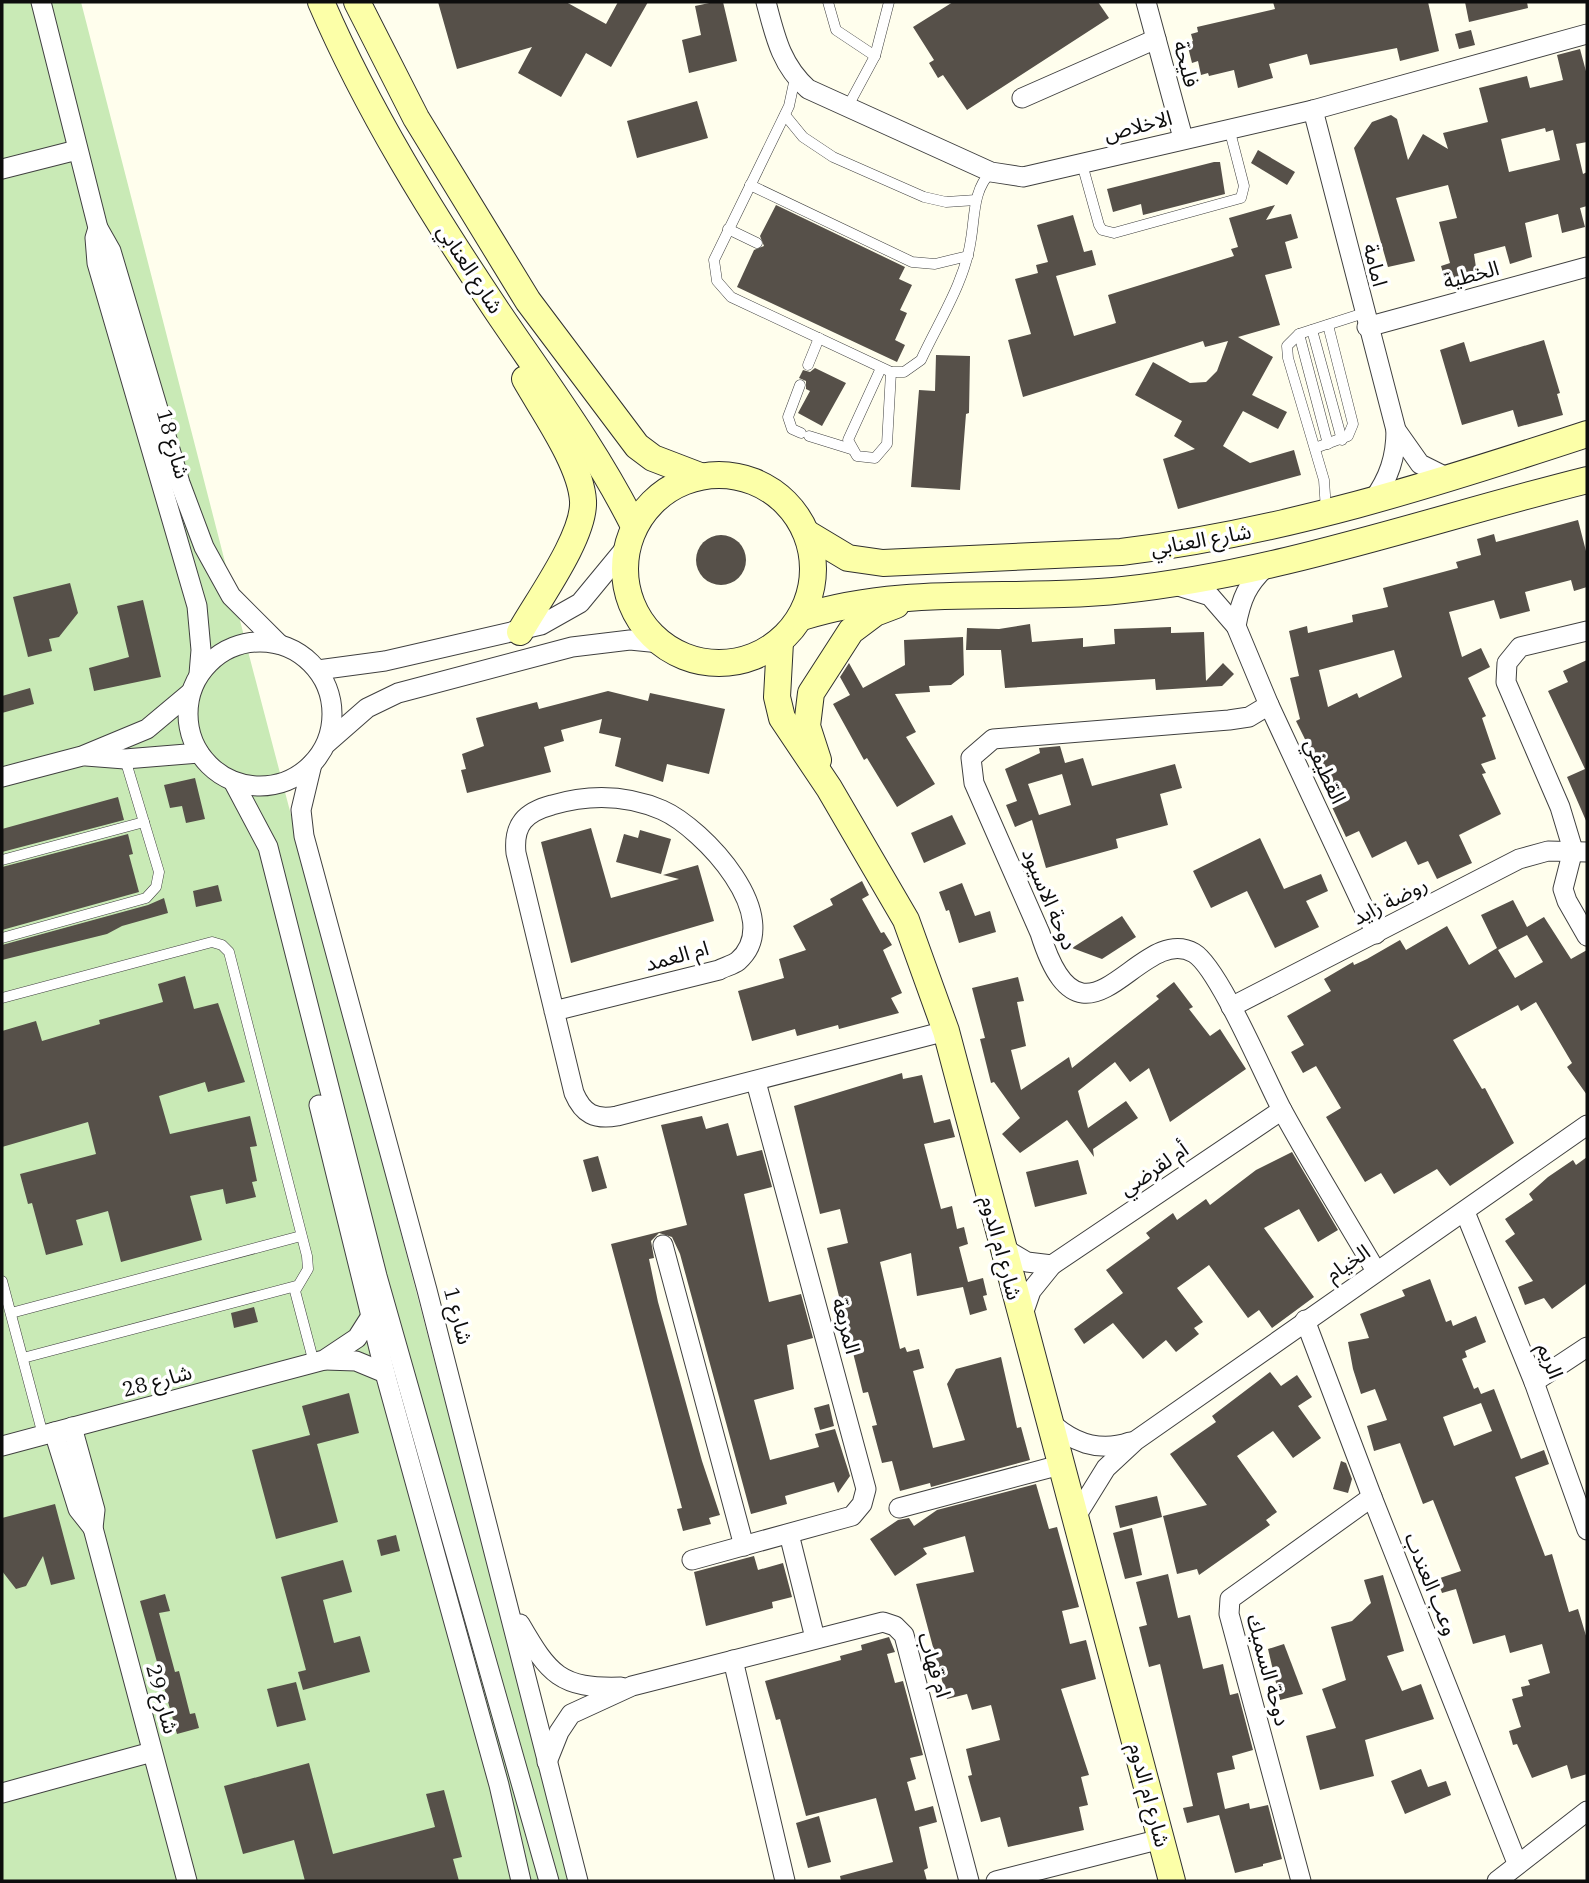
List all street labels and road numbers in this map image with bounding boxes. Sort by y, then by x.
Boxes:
street label: فليحة [1167,37,1207,90]
street label: الاخلاص [1101,103,1175,147]
street label: شارع العنابي [429,218,510,320]
street label: امامة [1357,240,1395,289]
street label: الخطية [1440,253,1502,295]
street label: شارع 18 [149,406,197,482]
street label: شارع العنابي [1148,516,1254,564]
street label: القطيفي [1296,733,1353,809]
street label: دوحة الاسيود [1016,843,1084,954]
street label: روضة زايد [1347,869,1432,931]
street label: ام العمد [642,933,712,980]
street label: أم لقرضي [1113,1135,1195,1204]
street label: شارع ام الدوم [972,1192,1029,1304]
street label: الخيام [1320,1237,1377,1290]
street label: شارع 1 [436,1284,480,1348]
street label: المربعة [826,1295,868,1357]
street label: الريم [1530,1339,1570,1383]
street label: شارع 28 [119,1357,195,1405]
street label: وعب العندب [1399,1528,1465,1639]
street label: دوحة السميك [1241,1611,1297,1729]
street label: ام قهاب [909,1629,958,1702]
street label: شارع 29 [138,1661,186,1737]
street label: شارع ام الدوم [1120,1739,1177,1851]

